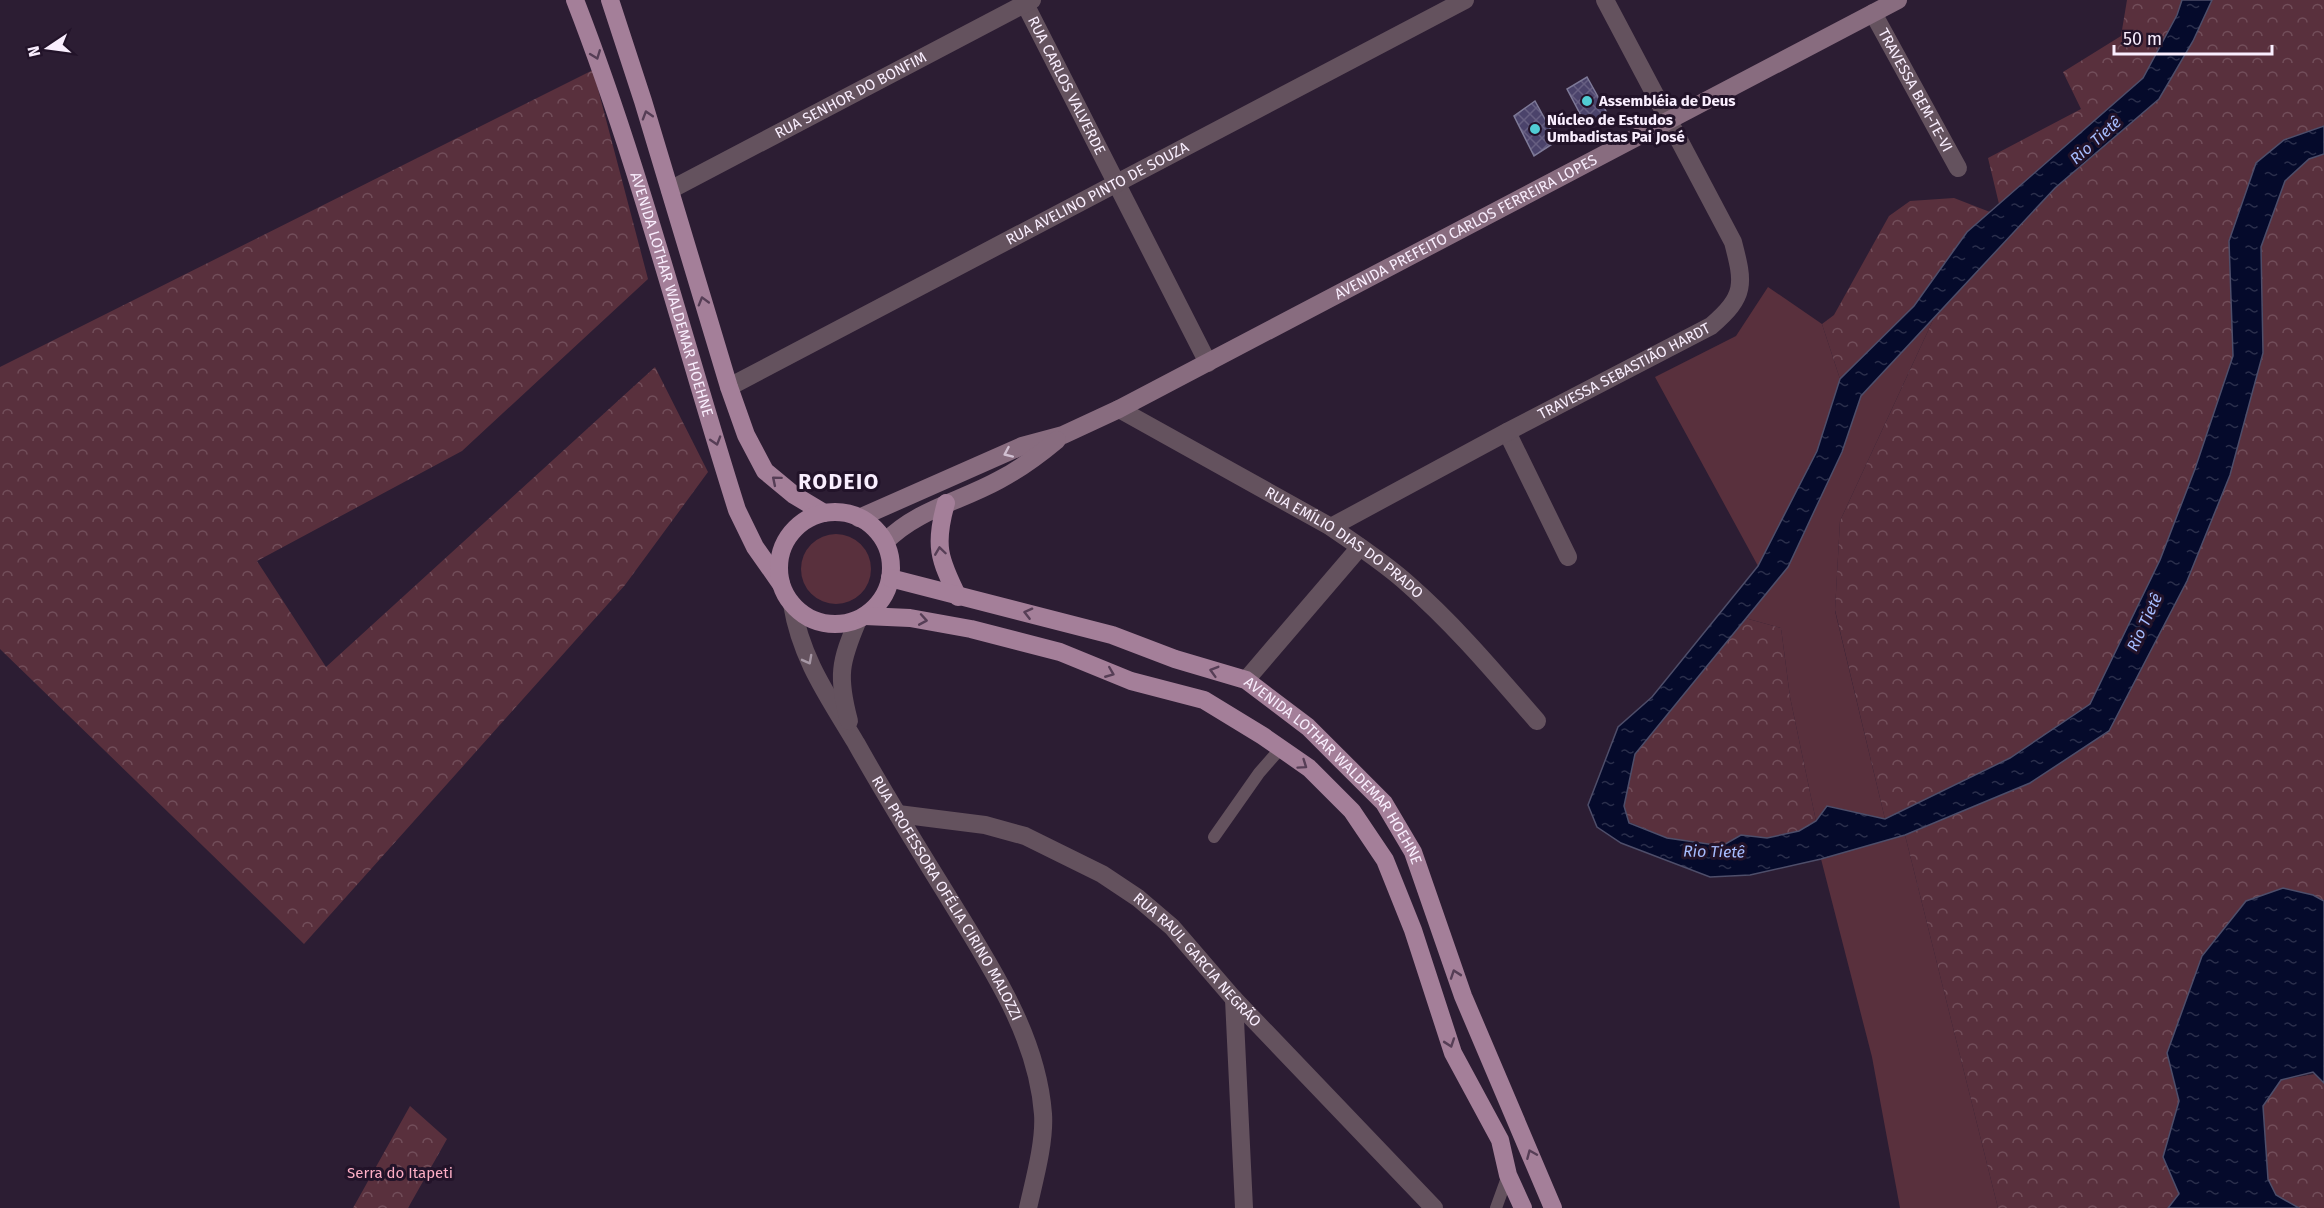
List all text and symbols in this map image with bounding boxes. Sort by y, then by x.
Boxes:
street label: RUA CARLOS VALVERDE [1024,13,1109,158]
north arrow [18,18,78,78]
scale bar [2114,18,2272,56]
street label: TRAVESSA BEM-TE-VI [1874,25,1956,155]
text: 50 m [2123,28,2162,50]
text: N [23,44,44,59]
one-way arrow [589,48,601,59]
street label: RUA SENHOR DO BONFIM [772,48,930,142]
place label: Assembléia de Deus [1598,92,1736,110]
marker: Assembléia de Deus [1580,94,1594,108]
one-way arrow [642,110,654,121]
place label: Núcleo de Estudos Umbadistas Pai José [1547,111,1685,146]
water label: Rio Tietê [2066,113,2125,168]
marker: Núcleo de Estudos Umbadistas Pai José [1528,122,1542,136]
street label: RUA AVELINO PINTO DE SOUZA [1003,138,1192,249]
street label: AVENIDA PREFEITO CARLOS FERREIRA LOPES [1331,151,1600,303]
street label: AVENIDA LOTHAR WALDEMAR HOEHNE [627,170,717,419]
one-way arrow [698,296,710,307]
street label: TRAVESSA SEBASTIÃO HARDT [1535,319,1714,423]
one-way arrow [709,436,721,446]
one-way arrow [1003,445,1014,457]
district label: RODEIO [798,469,880,495]
one-way arrow [772,476,783,487]
street label: RUA EMÍLIO DIAS DO PRADO [1262,483,1427,602]
one-way arrow [935,547,947,556]
water label: Rio Tietê [2123,590,2166,654]
one-way arrow [1023,608,1033,621]
one-way arrow [918,613,928,626]
one-way arrow [801,654,812,664]
one-way arrow [1104,666,1115,678]
one-way arrow [1209,666,1220,678]
street label: AVENIDA LOTHAR WALDEMAR HOEHNE [1241,673,1426,867]
one-way arrow [1297,758,1308,769]
street label: RUA PROFESSORA OFÉLIA CIRINO MALOZZI [868,773,1026,1023]
water label: Rio Tietê [1683,841,1745,862]
street label: RUA RAUL GARCIA NEGRÃO [1130,889,1265,1031]
one-way arrow [1450,969,1463,980]
one-way arrow [1442,1037,1455,1048]
one-way arrow [1526,1149,1538,1160]
park label: Serra do Itapeti [347,1164,453,1182]

